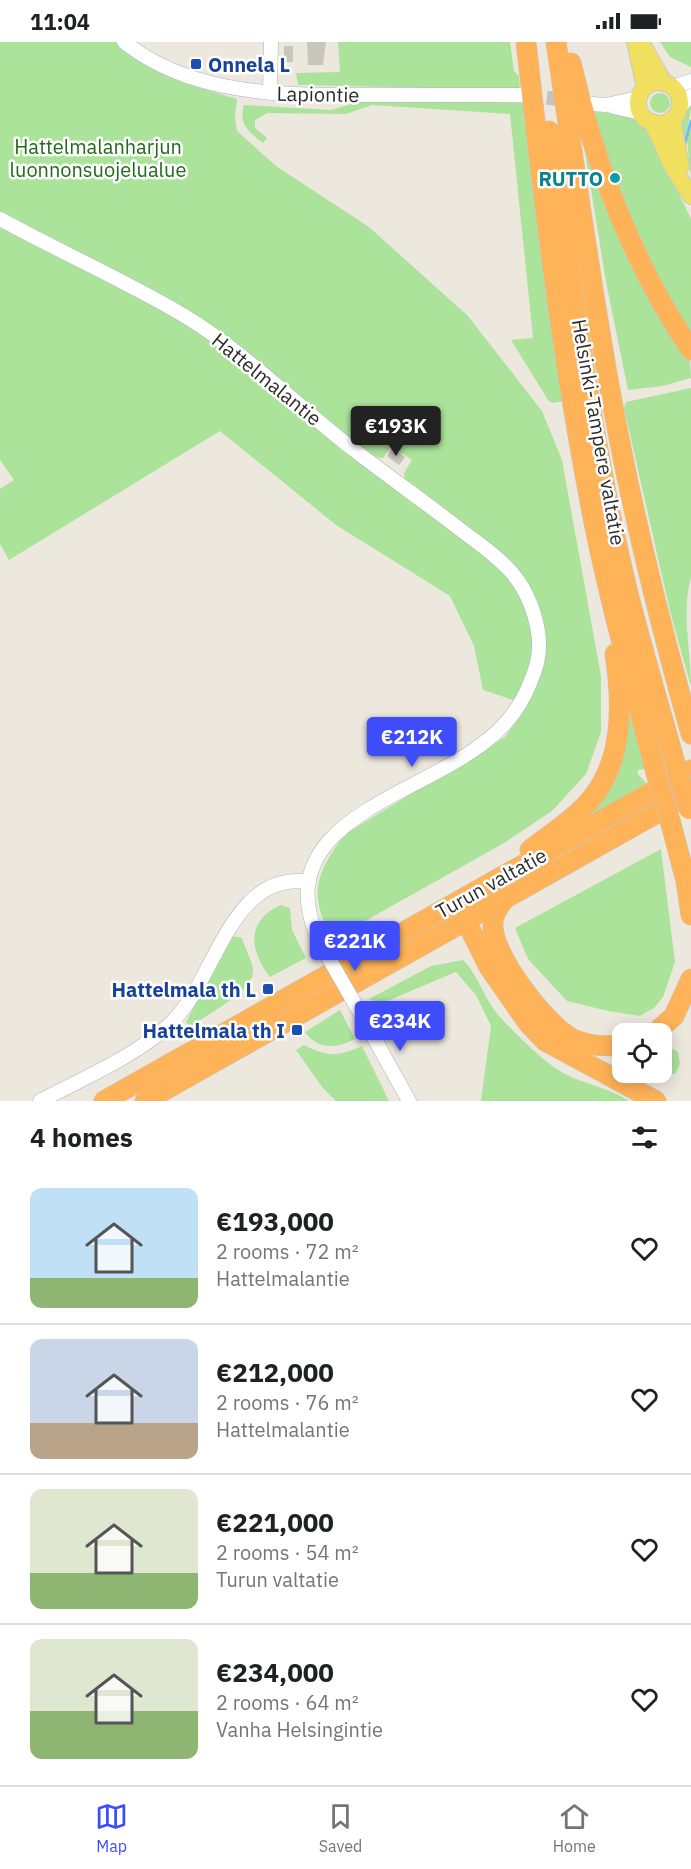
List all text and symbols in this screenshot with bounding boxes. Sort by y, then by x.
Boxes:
text: 11:04 [30,7,90,36]
place label: Onnela L [208,51,290,78]
marker: Onnela L [189,57,203,71]
street label: Lapiontie [276,80,360,108]
park label: Hattelmalanharjun luonnonsuojelualue [10,133,186,183]
place label: RUTTO [538,165,603,192]
marker: RUTTO [608,171,622,185]
street label: Helsinki-Tampere valtatie [566,317,632,547]
street label: Hattelmalantie [207,326,327,432]
pin: €193K [354,406,438,457]
text: €193K [365,412,427,439]
pin: €212K [370,717,454,768]
text: €212K [381,723,443,750]
street label: Turun valtatie [431,841,551,925]
pin: €221K [313,921,397,972]
text: €221K [324,927,386,954]
place label: Hattelmala th L [112,976,256,1003]
marker: Hattelmala th L [261,982,275,996]
pin: €234K [358,1001,442,1052]
text: €234K [369,1007,431,1034]
place label: Hattelmala th I [142,1017,285,1044]
marker: Hattelmala th I [290,1023,304,1037]
map controls [612,1023,672,1083]
button: locate [612,1023,672,1083]
text: 4 homes [30,1120,133,1154]
icon: filters [628,1121,661,1154]
text: €193,000 [216,1204,334,1238]
icon: home [78,1212,150,1284]
icon: heart [628,1232,661,1265]
text: 2 rooms · 72 m² [216,1238,359,1265]
text: Hattelmalantie [216,1265,350,1292]
text: €212,000 [216,1355,334,1389]
icon: home [78,1363,150,1435]
icon: heart [628,1383,661,1416]
text: 2 rooms · 76 m² [216,1389,359,1416]
text: Hattelmalantie [216,1416,350,1443]
text: €221,000 [216,1505,334,1539]
icon: home [78,1513,150,1585]
icon: heart [628,1533,661,1566]
text: 2 rooms · 54 m² [216,1539,359,1566]
text: Turun valtatie [216,1566,339,1593]
text: €234,000 [216,1655,334,1689]
icon: home [78,1663,150,1735]
icon: heart [628,1683,661,1716]
text: 2 rooms · 64 m² [216,1689,359,1716]
text: Vanha Helsingintie [216,1716,383,1743]
tab: Map [95,1800,128,1856]
tab: Saved [319,1800,362,1856]
tab: Home [553,1800,596,1856]

